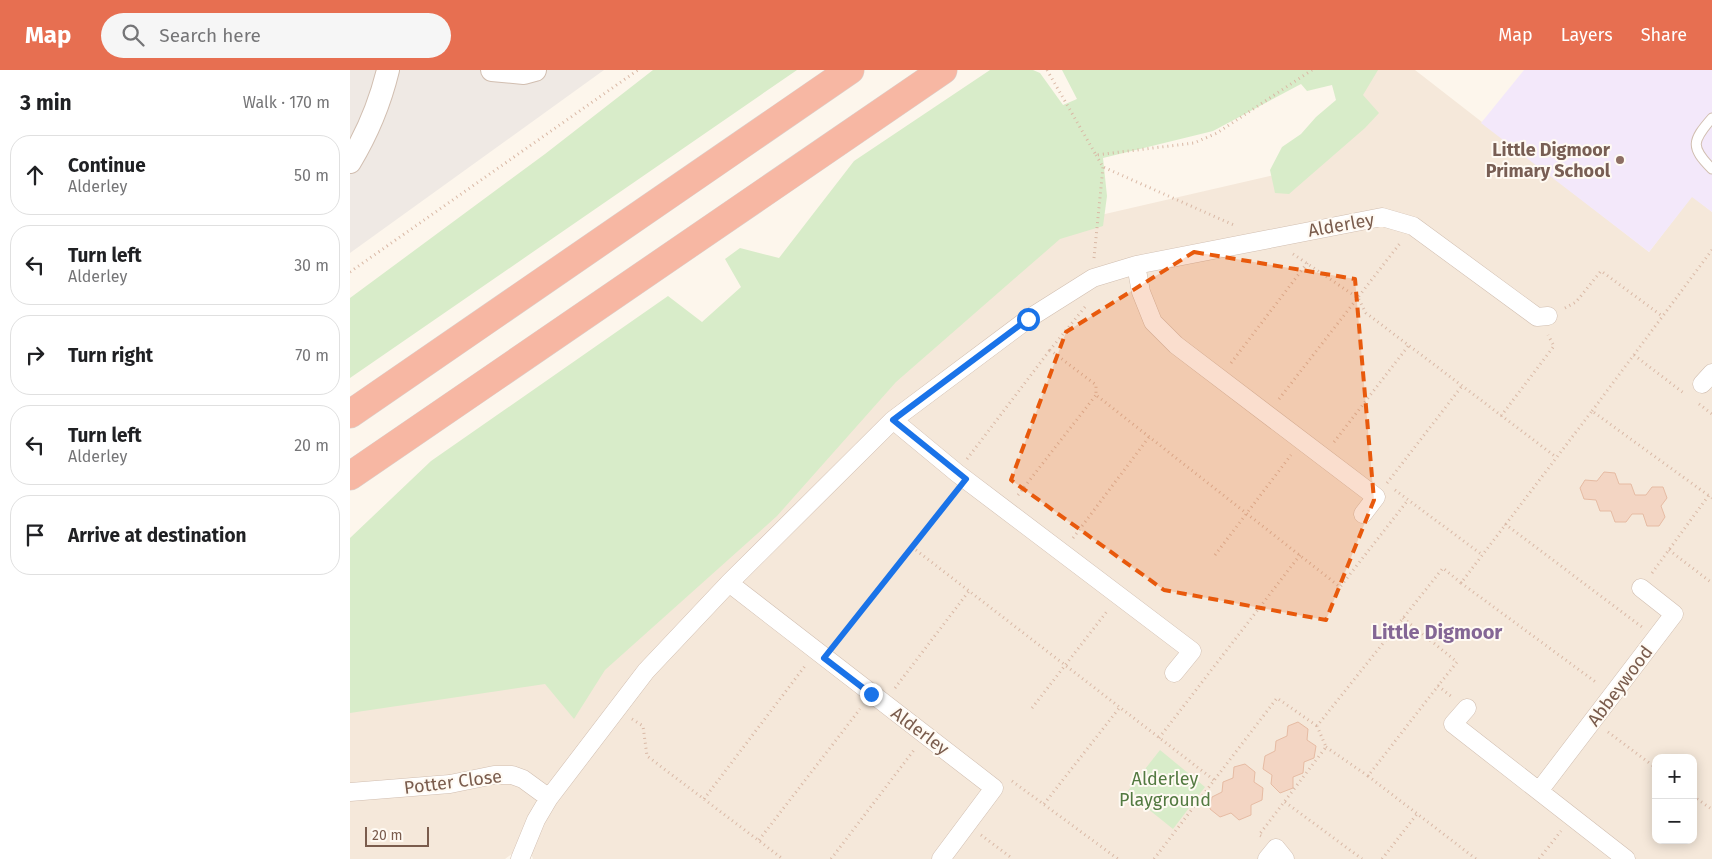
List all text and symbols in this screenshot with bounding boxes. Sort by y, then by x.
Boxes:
search box [101,13,451,58]
text: Map [25,21,71,49]
icon: search [119,21,147,49]
text: Search here [159,24,261,47]
text: Map [1498,24,1533,46]
text: Layers [1561,24,1613,46]
text: Share [1641,24,1687,46]
text: 3 min [20,90,72,116]
text: Walk · 170 m [243,93,330,112]
place label: Little Digmoor Primary School [1486,139,1611,182]
text: Continue [68,154,146,177]
marker: Little Digmoor Primary School [1614,154,1626,166]
icon: ahead [21,161,49,189]
text: 50 m [294,166,329,185]
text: Alderley [68,177,127,196]
street label: Alderley [1306,208,1376,242]
text: Turn left [68,244,142,267]
icon: left [21,251,49,279]
text: 30 m [294,256,329,275]
text: Alderley [68,267,127,286]
route start [1017,308,1040,331]
icon: right [21,341,49,369]
text: Turn right [68,344,153,367]
text: 70 m [295,346,329,365]
text: Turn left [68,424,142,447]
icon: left [21,431,49,459]
text: 20 m [294,436,329,455]
text: Alderley [68,447,127,466]
icon: arrive [21,521,49,549]
text: Arrive at destination [68,524,247,547]
district label: Little Digmoor [1372,620,1503,644]
street label: Abbeywood [1583,641,1657,731]
route end [860,683,883,706]
street label: Alderley [887,702,953,760]
map controls [1652,754,1697,844]
button: + [1652,754,1697,799]
street label: Potter Close [403,765,503,799]
park label: Alderley Playground [1119,768,1211,811]
button: − [1652,799,1697,844]
scale bar [365,824,429,847]
text: 20 m [372,827,402,844]

